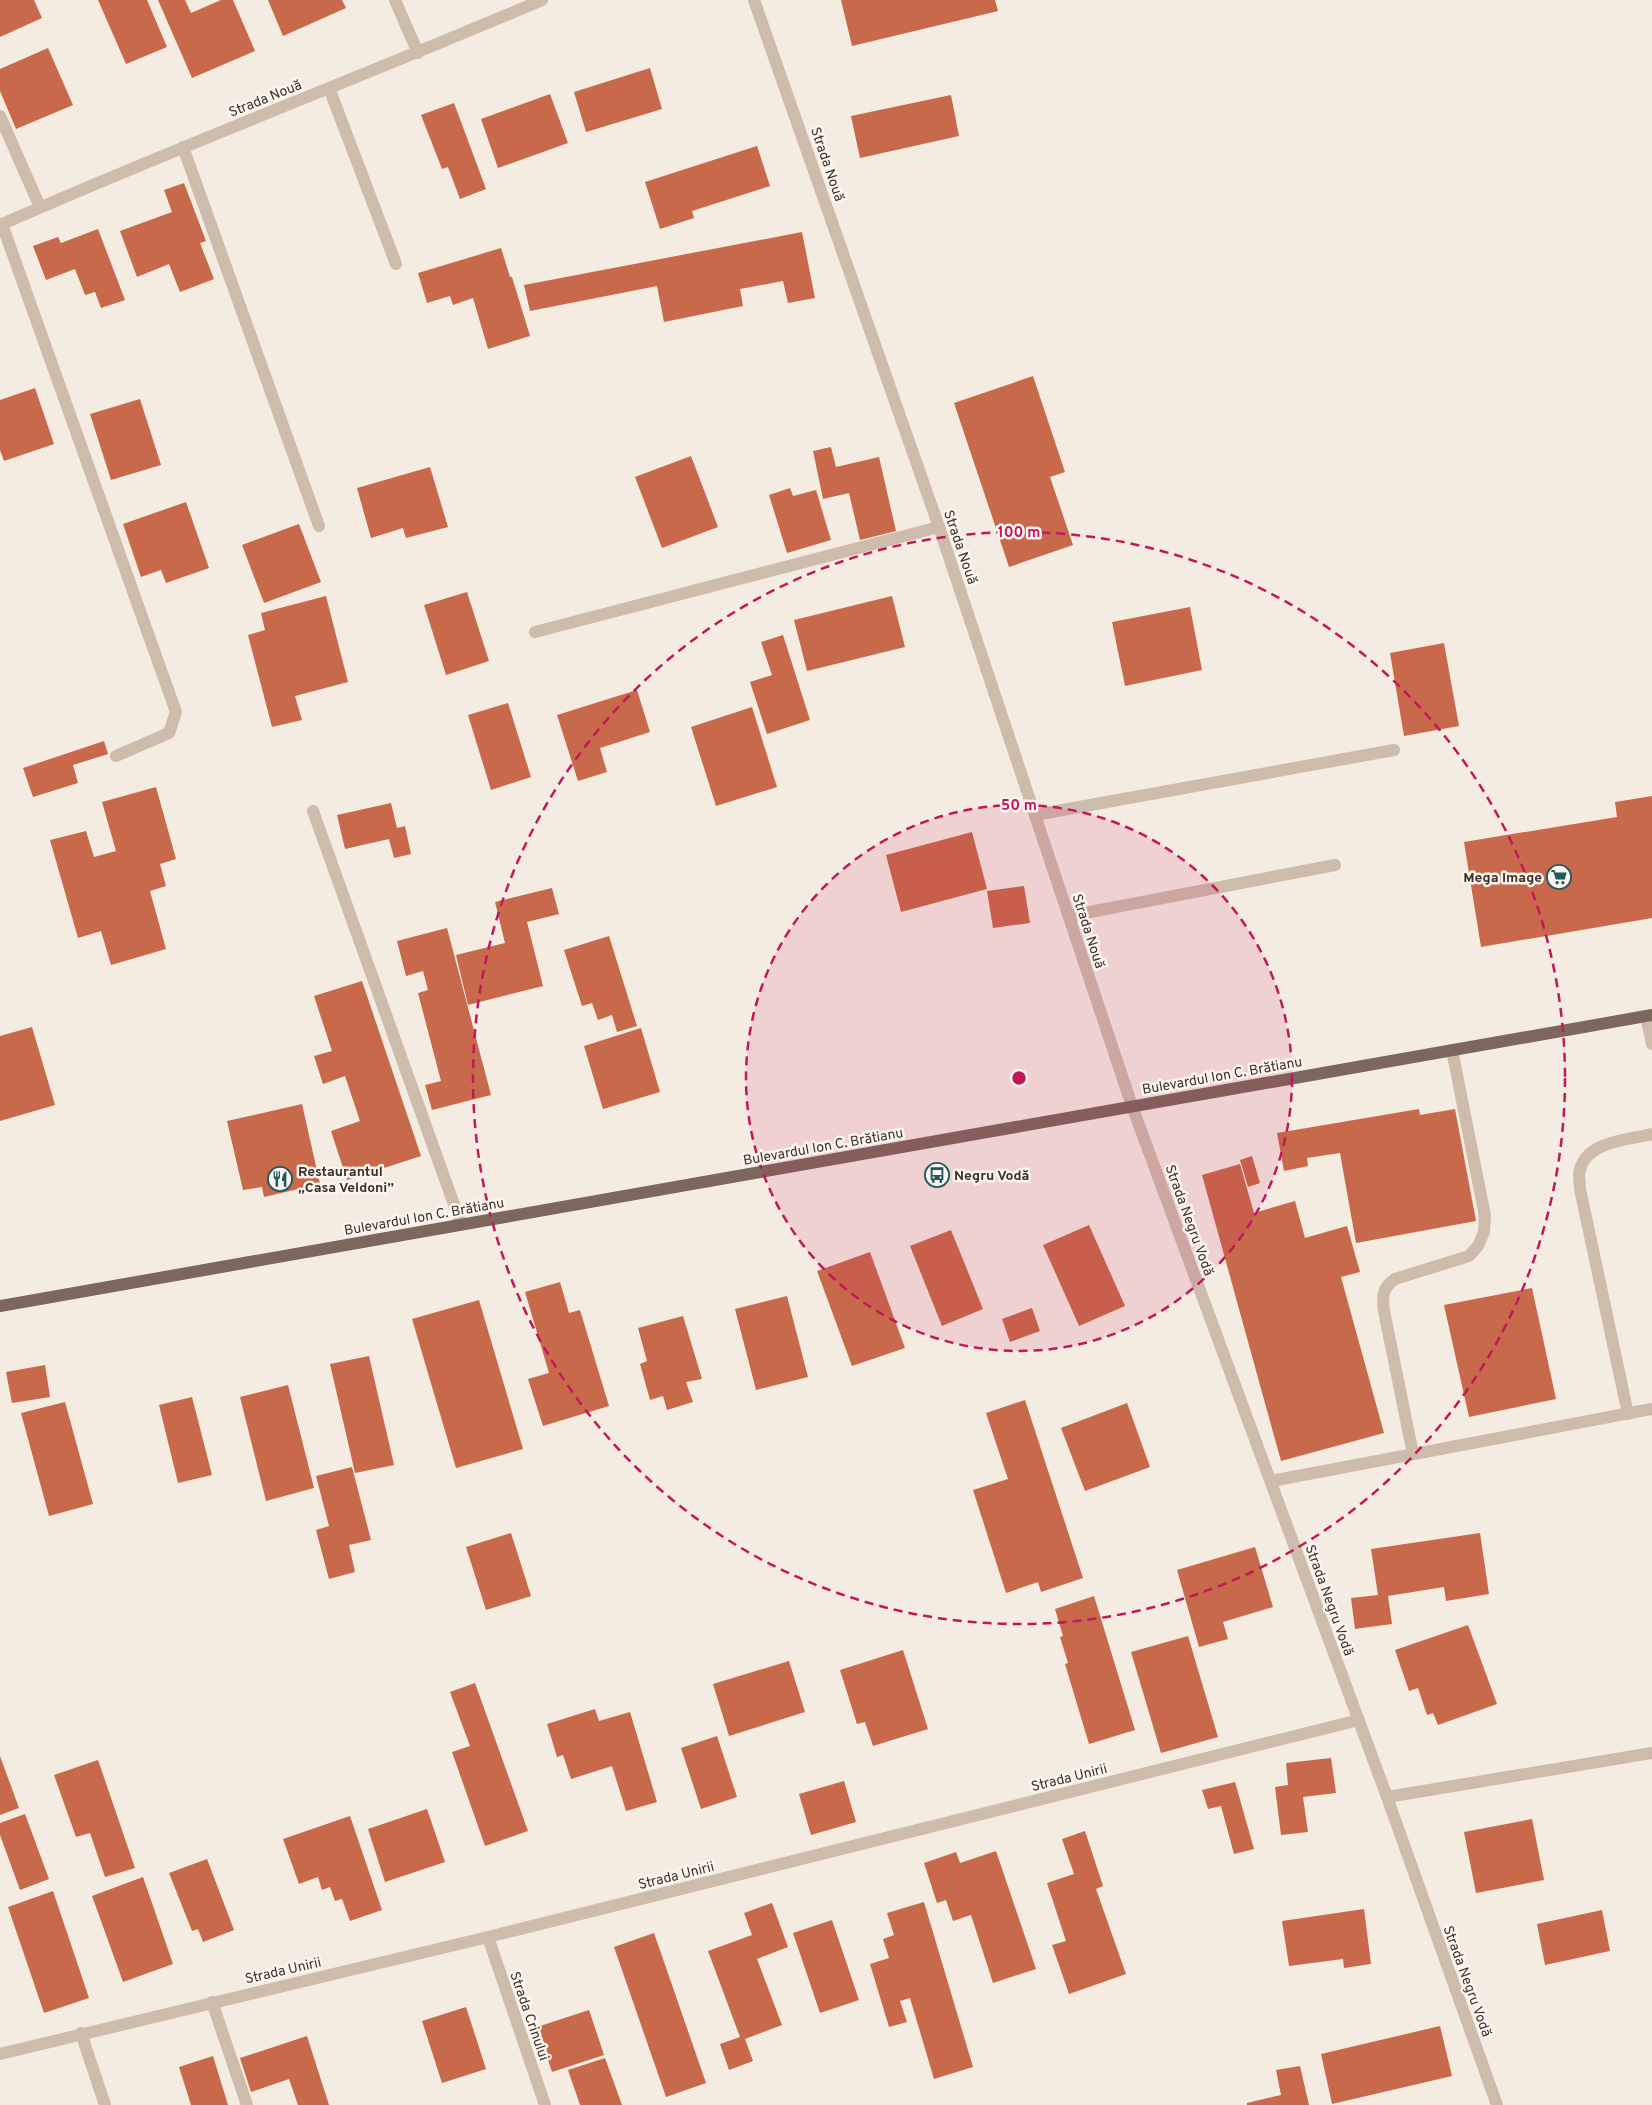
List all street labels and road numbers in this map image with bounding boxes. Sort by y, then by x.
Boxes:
street label: Strada Nouă [227,77,305,122]
street label: Strada Nouă [806,125,847,204]
street label: Strada Nouă [939,508,980,587]
street label: Strada Nouă [1068,892,1108,971]
street label: Bulevardul Ion C. Brătianu [1141,1054,1304,1099]
street label: Bulevardul Ion C. Brătianu [742,1125,905,1170]
street label: Strada Negru Vodă [1161,1163,1217,1278]
street label: Bulevardul Ion C. Brătianu [343,1195,506,1240]
street label: Strada Negru Vodă [1301,1543,1357,1658]
street label: Strada Unirii [1030,1761,1109,1796]
street label: Strada Unirii [637,1859,716,1894]
street label: Strada Negru Vodă [1439,1924,1495,2039]
street label: Strada Unirii [244,1954,323,1988]
street label: Strada Crinului [505,1970,552,2063]

